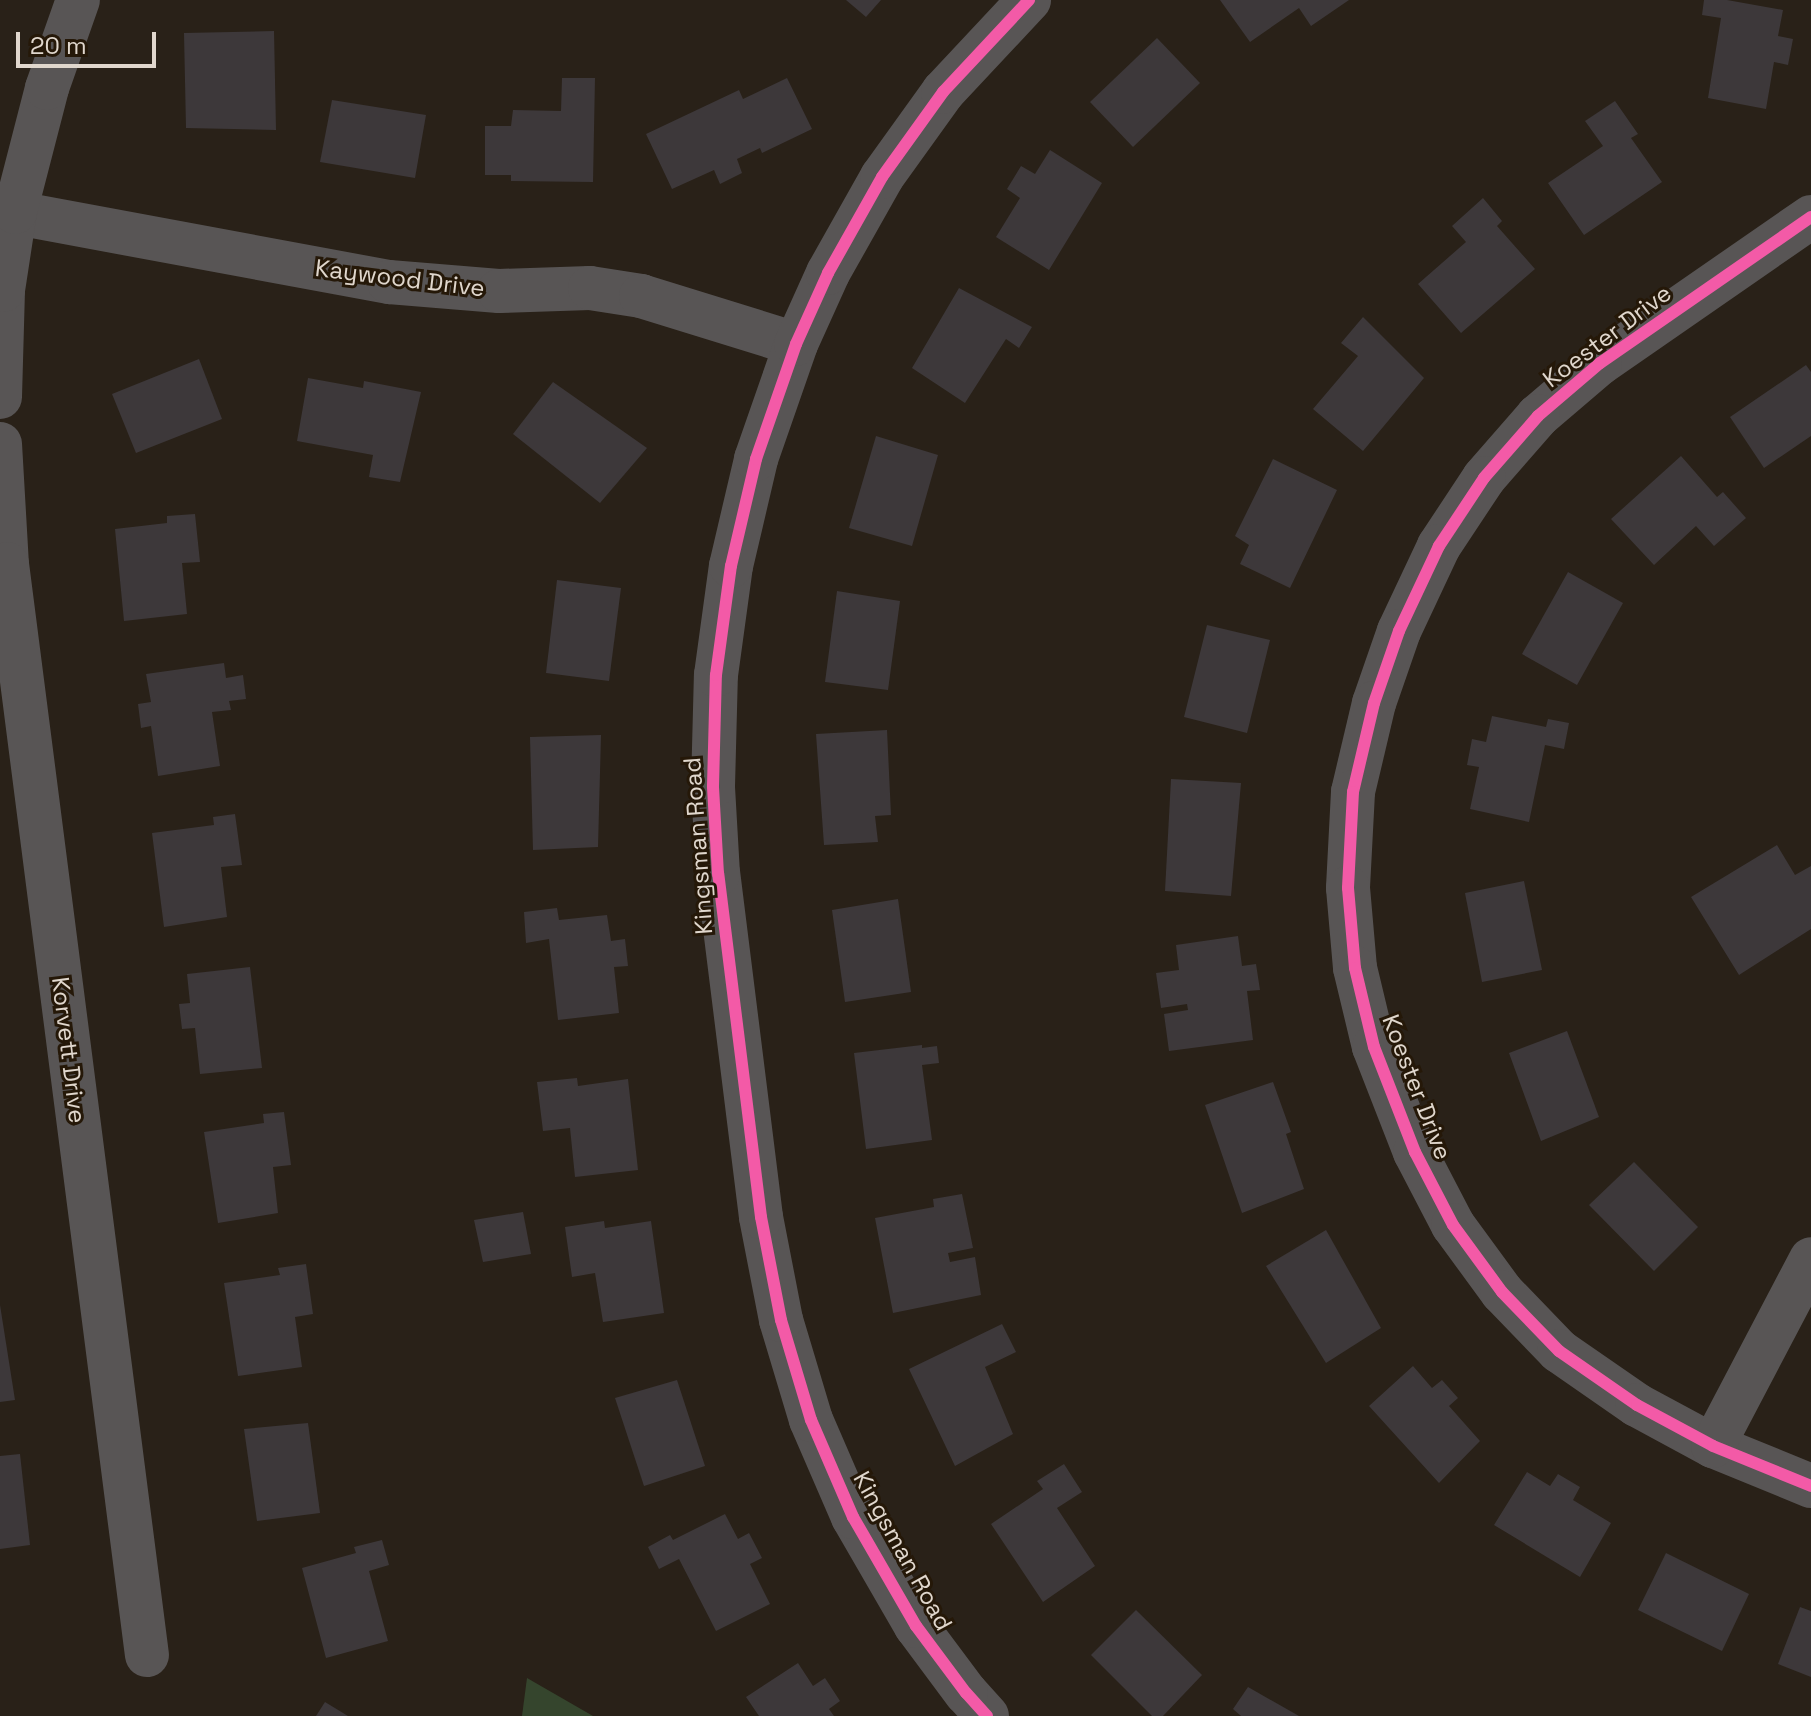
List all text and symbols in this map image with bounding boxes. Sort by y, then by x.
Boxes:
scale bar [20,16,160,66]
text: 20 m [30,30,87,61]
street label: Kaywood Drive [314,253,486,303]
street label: Koester Drive [1537,278,1677,394]
street label: Kingsman Road [677,756,719,936]
street label: Korvett Drive [46,975,92,1125]
street label: Koester Drive [1376,1010,1458,1164]
street label: Kingsman Road [847,1466,959,1636]

